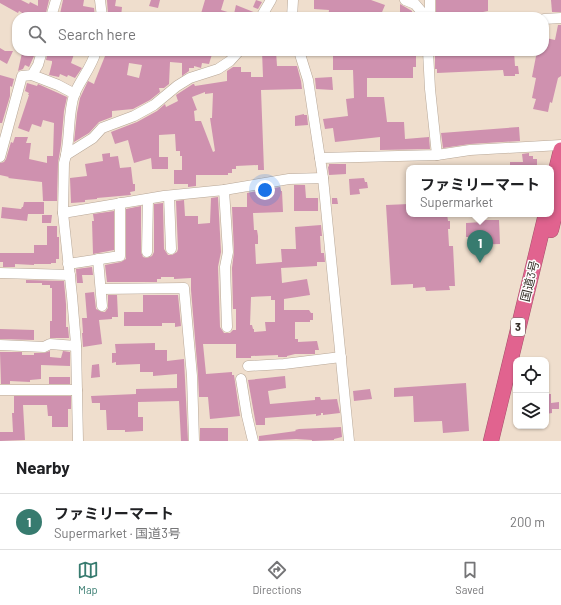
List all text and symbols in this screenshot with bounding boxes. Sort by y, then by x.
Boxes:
search box [12,12,549,56]
icon: search [26,23,48,45]
text: Search here [58,25,136,43]
popup [406,165,554,217]
text: ファミリーマート [420,175,540,193]
your location [255,180,275,200]
text: Supermarket [420,194,493,210]
pin: 1 [467,230,493,263]
street label: 国道3号 [517,259,541,303]
road number: 3 [511,318,525,336]
map controls [513,357,549,429]
button: locate [513,357,549,393]
button: layers [513,393,549,429]
text: Nearby [16,457,70,477]
text: ファミリーマート [54,504,174,522]
text: 1 [27,514,31,530]
text: 200 m [510,514,545,530]
text: Supermarket · 国道3号 [54,525,181,541]
tab: Map [77,559,99,596]
tab: Directions [252,559,302,596]
tab: Saved [455,559,484,596]

